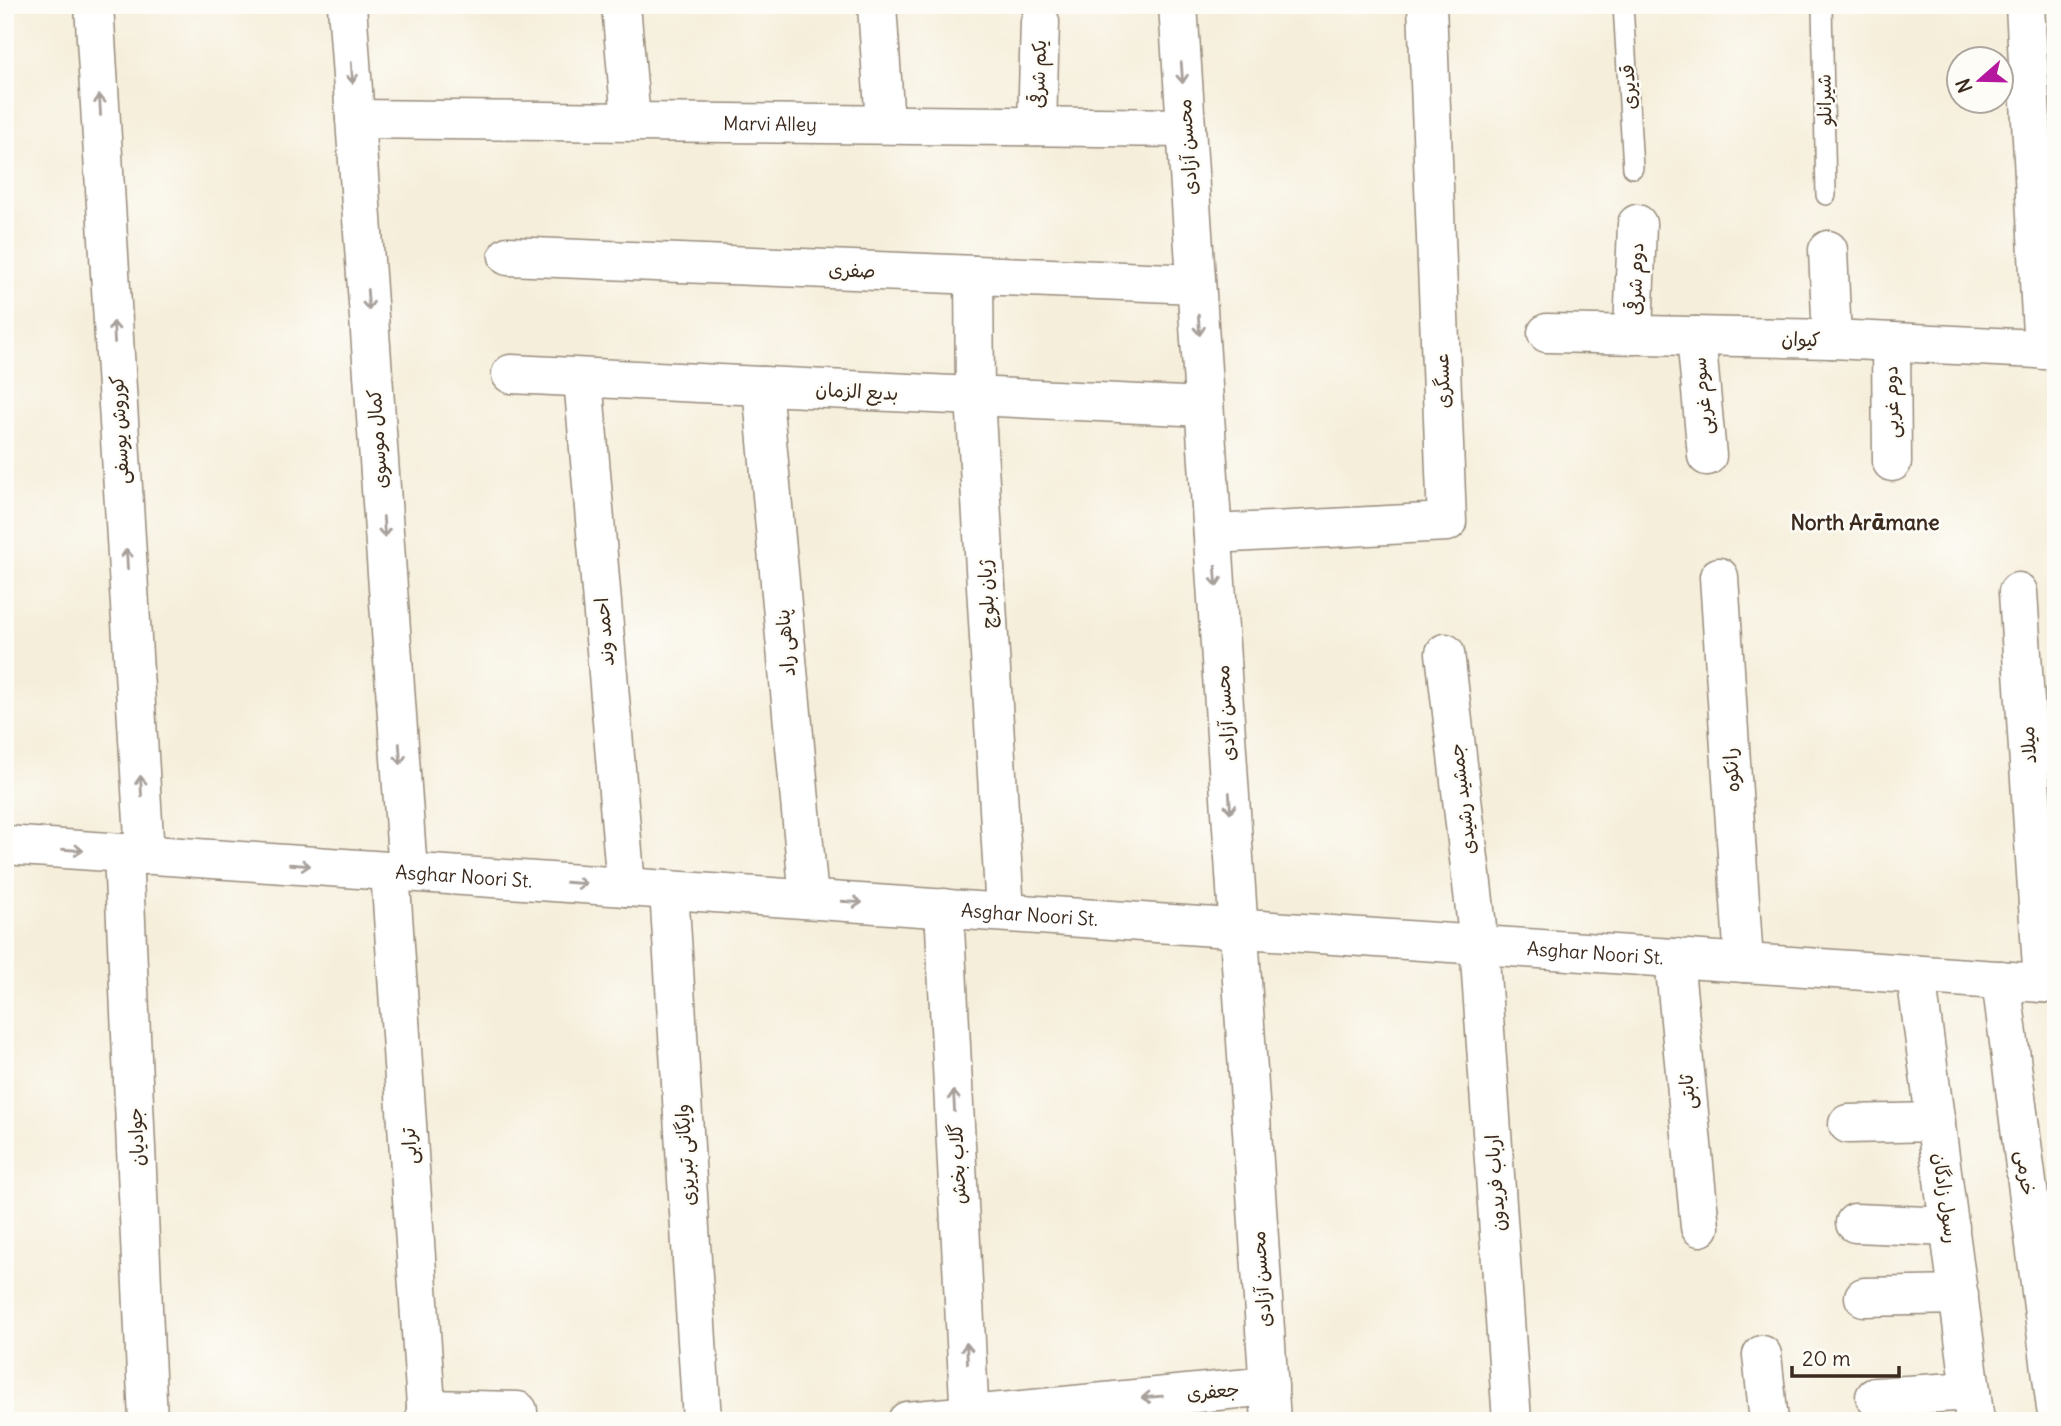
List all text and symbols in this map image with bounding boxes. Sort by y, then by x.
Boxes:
street label: یکم شرقی [1025,39,1054,109]
north arrow [1946,46,2016,116]
one-way arrow [346,62,359,84]
one-way arrow [1176,62,1189,85]
street label: قدیری [1614,64,1642,110]
street label: شیرانلو [1812,74,1837,127]
text: N [1951,76,1978,96]
one-way arrow [94,94,107,117]
street label: محسن آزادی [1172,98,1202,196]
street label: Marvi Alley [723,111,817,136]
street label: دوم شرقی [1622,242,1651,316]
street label: صفری [828,257,876,283]
one-way arrow [361,288,374,311]
one-way arrow [1193,313,1206,336]
one-way arrow [107,321,120,344]
street label: کیوان [1781,327,1821,351]
street label: عسگری [1429,353,1455,409]
street label: سوم غربی [1687,356,1720,436]
street label: دوم غربی [1878,365,1907,439]
street label: کوروش یوسفی [104,375,135,485]
street label: بدیع الزمان [815,377,899,407]
street label: کمال موسوی [362,388,393,490]
district label: North Arāmane [1790,509,1940,536]
one-way arrow [377,515,390,538]
one-way arrow [120,549,133,571]
street label: ژیان بلوچ [972,559,1001,629]
one-way arrow [1210,564,1223,587]
street label: احمد وند [589,597,619,667]
street label: پناهی راد [770,608,801,678]
street label: محسن آزادی [1210,664,1240,762]
street label: میلاد [2015,725,2041,765]
one-way arrow [393,742,406,765]
street label: جمشید رشیدی [1443,742,1481,856]
street label: رانکوه [1717,747,1745,793]
one-way arrow [134,775,147,798]
one-way arrow [1224,792,1237,815]
one-way arrow [62,844,84,857]
one-way arrow [289,859,311,872]
street label: Asghar Noori St. [395,859,533,893]
one-way arrow [564,877,587,890]
one-way arrow [840,896,863,909]
street label: Asghar Noori St. [960,898,1099,931]
street label: Asghar Noori St. [1526,936,1665,969]
street label: ثابتی [1673,1073,1701,1111]
one-way arrow [947,1090,960,1113]
street label: وایگانی تبریزی [669,1103,702,1207]
street label: جوادیان [122,1107,150,1167]
street label: گلاب بخش [943,1123,971,1205]
street label: ترابی [396,1126,423,1165]
street label: ارباب فریدون [1480,1134,1510,1232]
street label: خرمی [2010,1149,2041,1197]
street label: رسول زادگان [1928,1151,1964,1245]
street label: محسن آزادی [1246,1230,1276,1328]
scale bar [1792,1335,1898,1379]
one-way arrow [960,1341,973,1364]
text: 20 m [1802,1345,1851,1372]
street label: جعفری [1186,1377,1240,1405]
one-way arrow [1141,1391,1164,1404]

